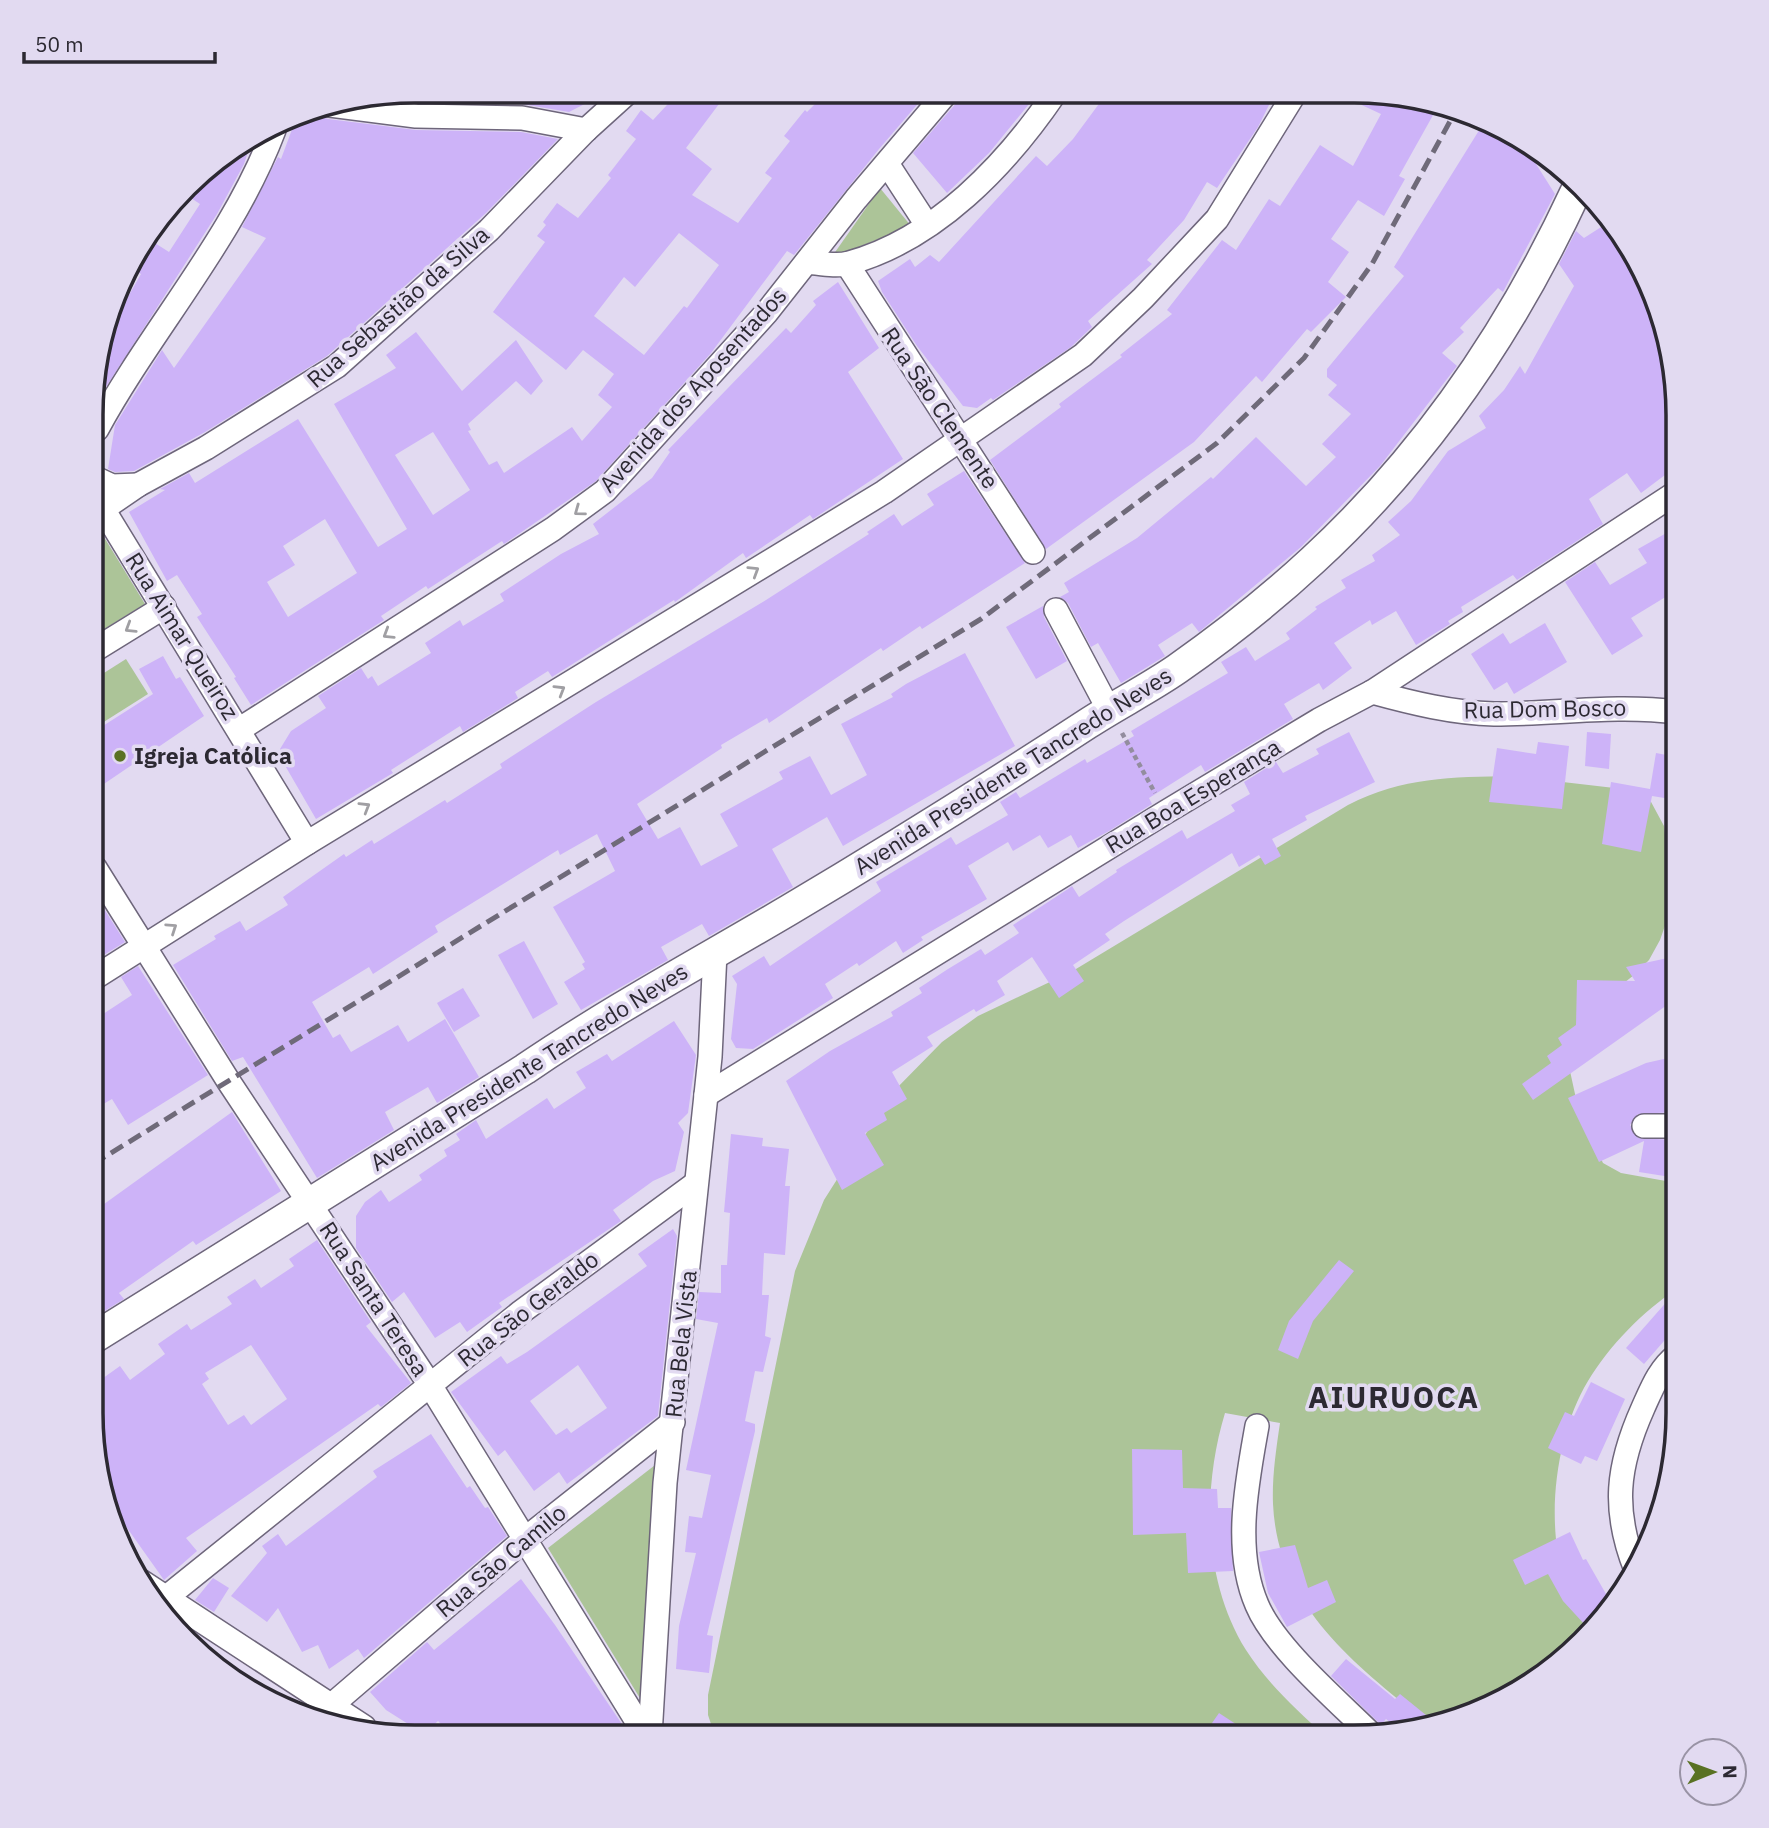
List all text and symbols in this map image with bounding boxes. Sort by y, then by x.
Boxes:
scale bar [24,21,215,65]
text: 50 m [35,30,84,58]
street label: Rua Sebastião da Silva [300,219,495,394]
street label: Avenida dos Aposentados [592,280,793,498]
street label: Rua São Clemente [876,321,1006,494]
one-way arrow [574,502,587,515]
street label: Rua Aimar Queiroz [119,546,246,725]
one-way arrow [747,567,760,580]
one-way arrow [125,619,138,632]
one-way arrow [382,626,395,639]
street label: Avenida Presidente Tancredo Neves [848,660,1177,881]
one-way arrow [553,685,566,698]
street label: Rua Dom Bosco [1463,692,1627,724]
street label: Rua Boa Esperança [1099,731,1286,859]
place label: Igreja Católica [134,740,292,770]
marker: Igreja Católica [112,748,128,764]
one-way arrow [358,803,371,816]
one-way arrow [165,923,178,936]
street label: Avenida Presidente Tancredo Neves [364,956,693,1177]
street label: Rua Santa Teresa [314,1215,436,1382]
street label: Rua São Geraldo [451,1244,604,1373]
street label: Rua Bela Vista [657,1269,703,1419]
district label: AIURUOCA [1308,1377,1480,1416]
street label: Rua São Camilo [429,1497,572,1623]
north arrow [1678,1737,1748,1807]
text: N [1718,1765,1742,1779]

